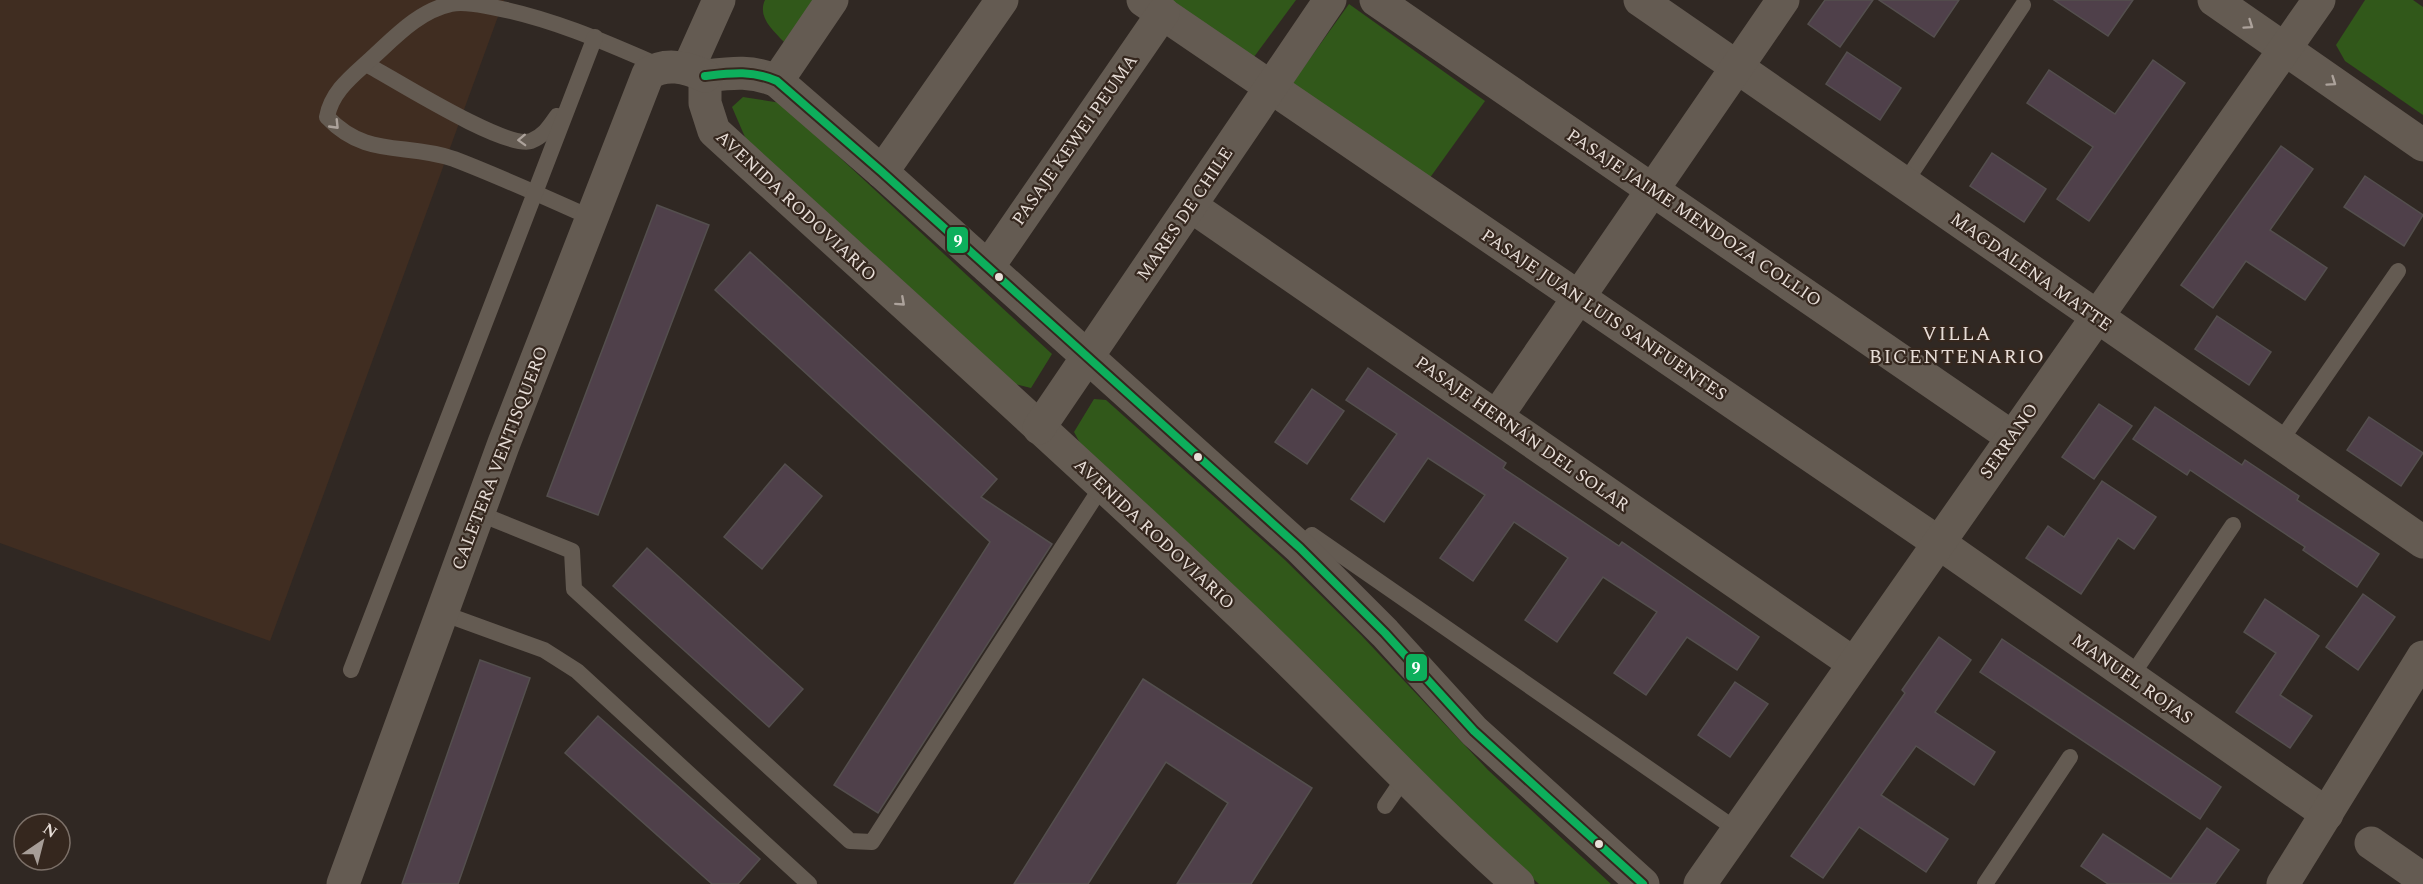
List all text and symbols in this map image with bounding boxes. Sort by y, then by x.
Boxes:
one-way arrow [2242,18,2253,29]
street label: PASAJE KEWEI PEUMA [1006,49,1144,231]
one-way arrow [2326,75,2337,86]
one-way arrow [328,118,339,129]
street label: PASAJE JAIME MENDOZA COLLIO [1561,122,1827,314]
street label: AVENIDA RODOVIARIO [709,124,883,288]
one-way arrow [517,134,526,146]
street label: MARES DE CHILE [1130,142,1240,286]
street label: MAGDALENA MATTE [1945,206,2117,338]
street label: PASAJE JUAN LUIS SANFUENTES [1476,222,1732,408]
line badge: 9 [946,226,969,254]
text: 9 [954,229,963,253]
unlabelled marker [993,271,1005,283]
one-way arrow [894,295,905,306]
district label: VILLA BICENTENARIO [1869,319,2045,372]
street label: CALETERA VENTISQUERO [445,342,555,574]
street label: PASAJE HERNÁN DEL SOLAR [1409,350,1635,519]
street label: SERRANO [1973,397,2045,485]
unlabelled marker [1192,451,1204,463]
street label: AVENIDA RODOVIARIO [1067,452,1241,616]
street label: MANUEL ROJAS [2066,627,2198,731]
line badge: 9 [1405,653,1428,682]
text: 9 [1412,656,1421,680]
north arrow [12,812,72,872]
text: N [38,817,62,844]
unlabelled marker [1593,838,1605,850]

